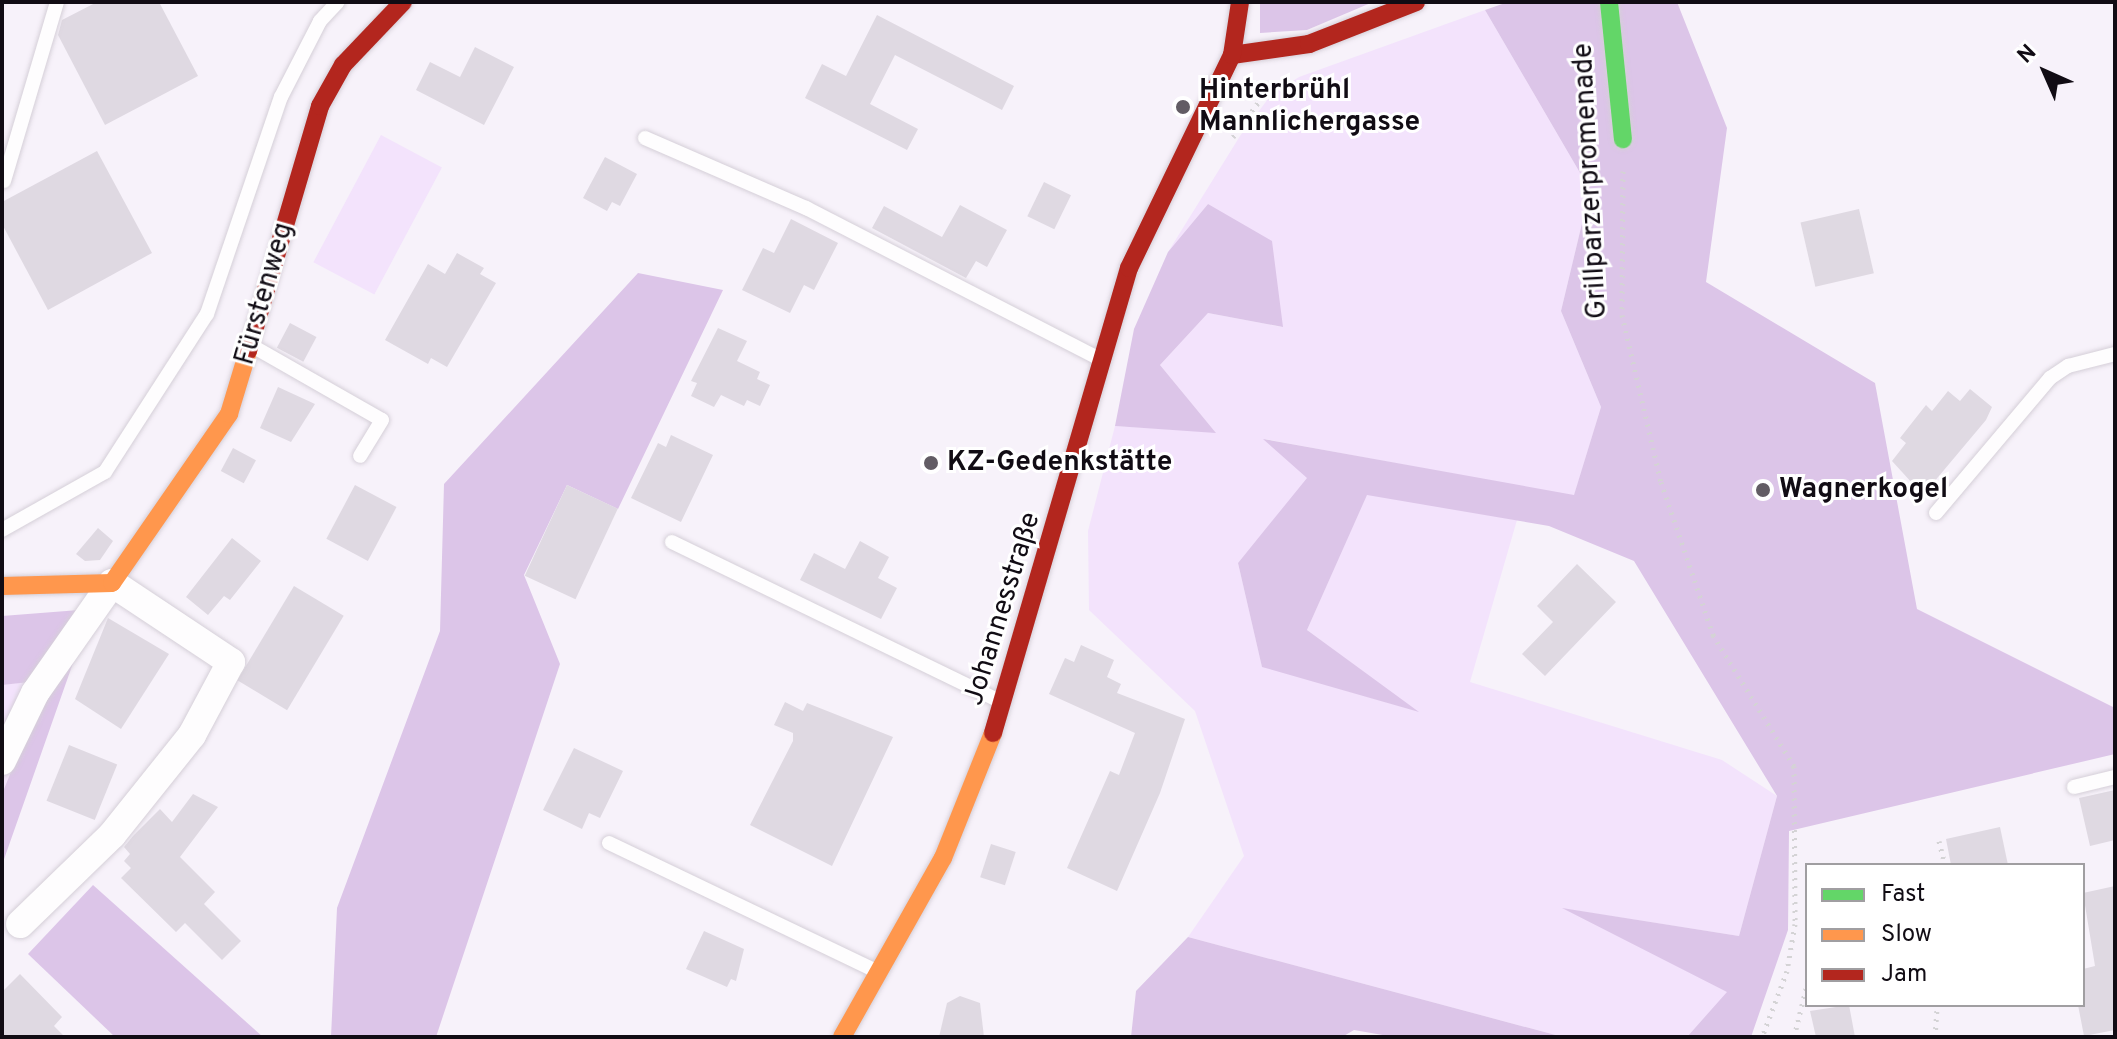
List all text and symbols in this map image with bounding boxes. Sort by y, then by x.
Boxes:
north arrow [2005,32,2085,112]
text: N [2013,40,2043,70]
street label: Grillparzerpromenade [1567,42,1615,320]
place label: Hinterbrühl Mannlichergasse [1199,74,1420,140]
marker: Hinterbrühl Mannlichergasse [1174,98,1192,116]
street label: Fürstenweg [229,219,301,369]
place label: KZ-Gedenkstätte [947,446,1172,480]
marker: KZ-Gedenkstätte [922,454,940,472]
place label: Wagnerkogel [1779,473,1948,507]
marker: Wagnerkogel [1754,481,1772,499]
street label: Johannesstraße [958,508,1048,710]
legend [1805,863,2085,1007]
text: Fast [1881,880,1925,910]
text: Slow [1881,920,1932,950]
text: Jam [1881,960,1927,990]

